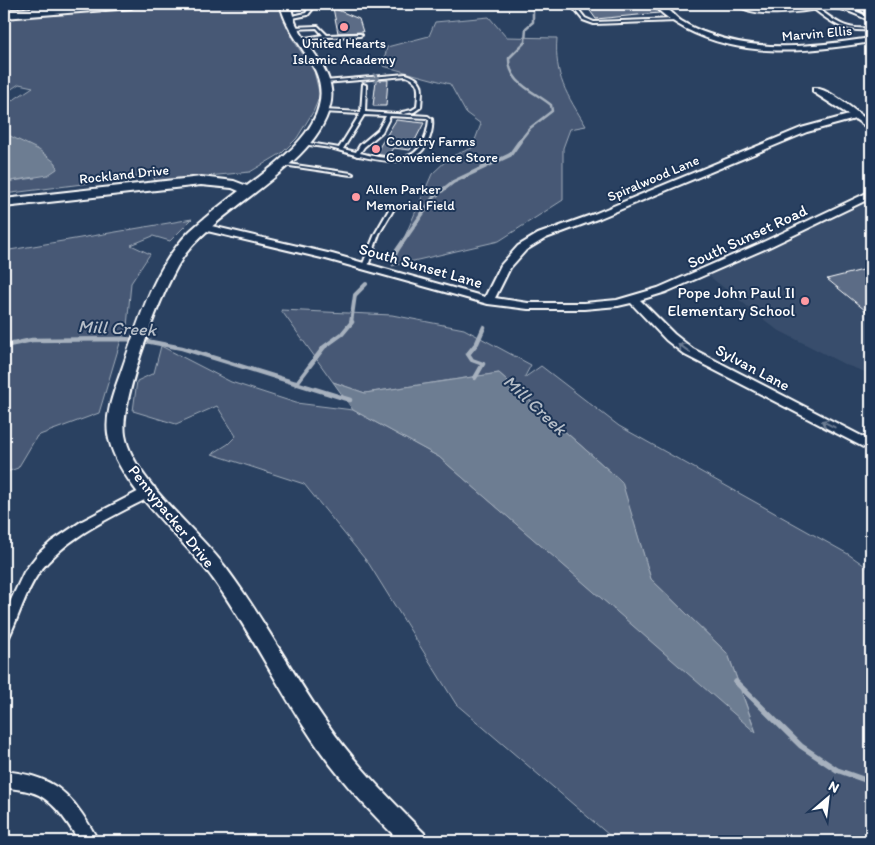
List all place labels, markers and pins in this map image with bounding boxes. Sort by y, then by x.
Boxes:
marker: United Hearts Islamic Academy [338,21,350,33]
place label: United Hearts Islamic Academy [292,35,396,68]
place label: Country Farms Convenience Store [386,133,498,166]
marker: Country Farms Convenience Store [370,143,382,155]
place label: Allen Parker Memorial Field [366,181,455,214]
marker: Allen Parker Memorial Field [350,191,362,203]
place label: Pope John Paul II Elementary School [667,283,795,320]
marker: Pope John Paul II Elementary School [799,295,811,307]

